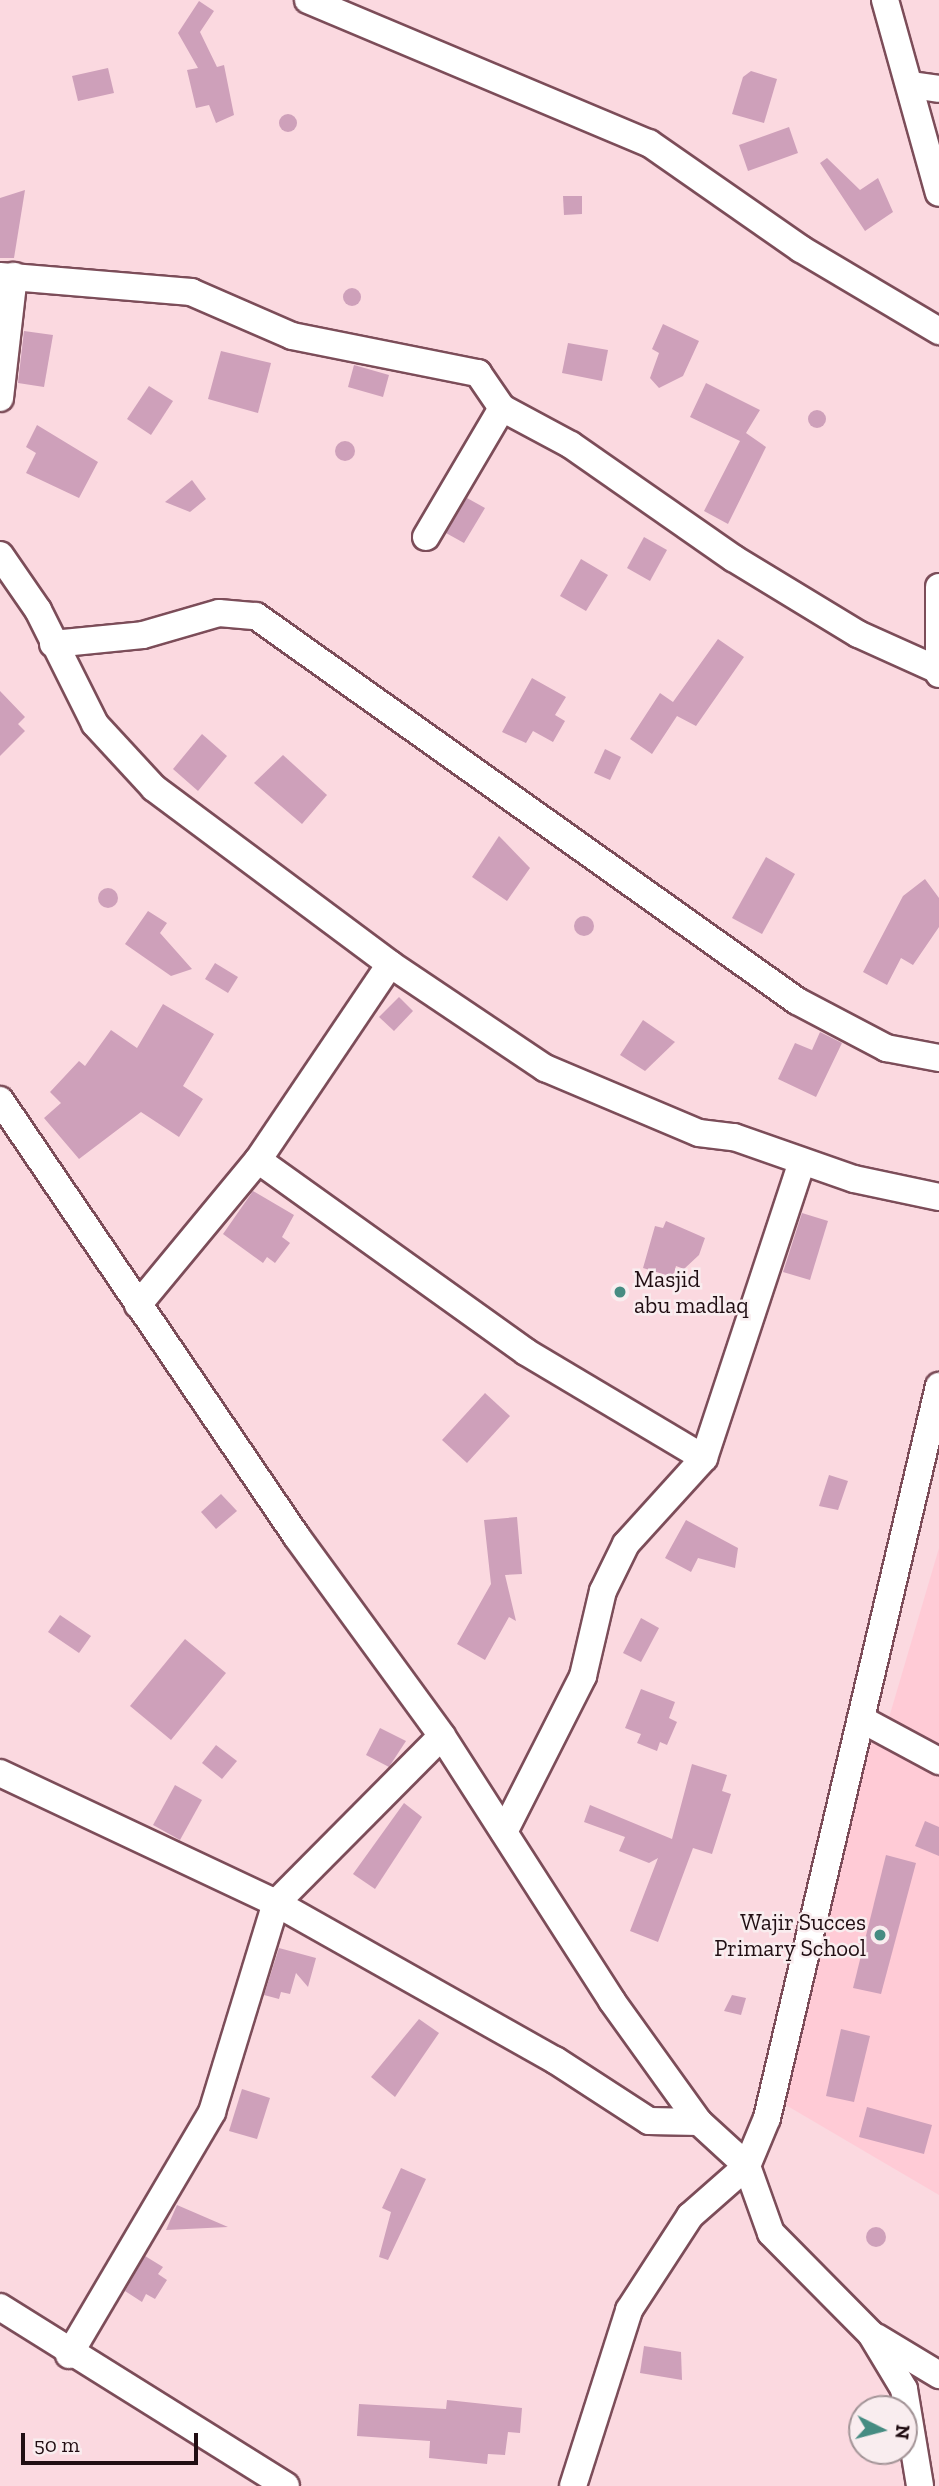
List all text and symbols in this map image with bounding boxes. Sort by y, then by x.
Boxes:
place label: Masjid abu madlaq [634,1265,749,1319]
marker: Masjid abu madlaq [612,1284,628,1300]
place label: Wajir Succes Primary School [714,1908,866,1962]
marker: Wajir Succes Primary School [872,1927,888,1943]
north arrow [848,2395,918,2465]
scale bar [24,2420,201,2464]
text: N [890,2424,915,2440]
text: 50 m [34,2432,80,2457]

